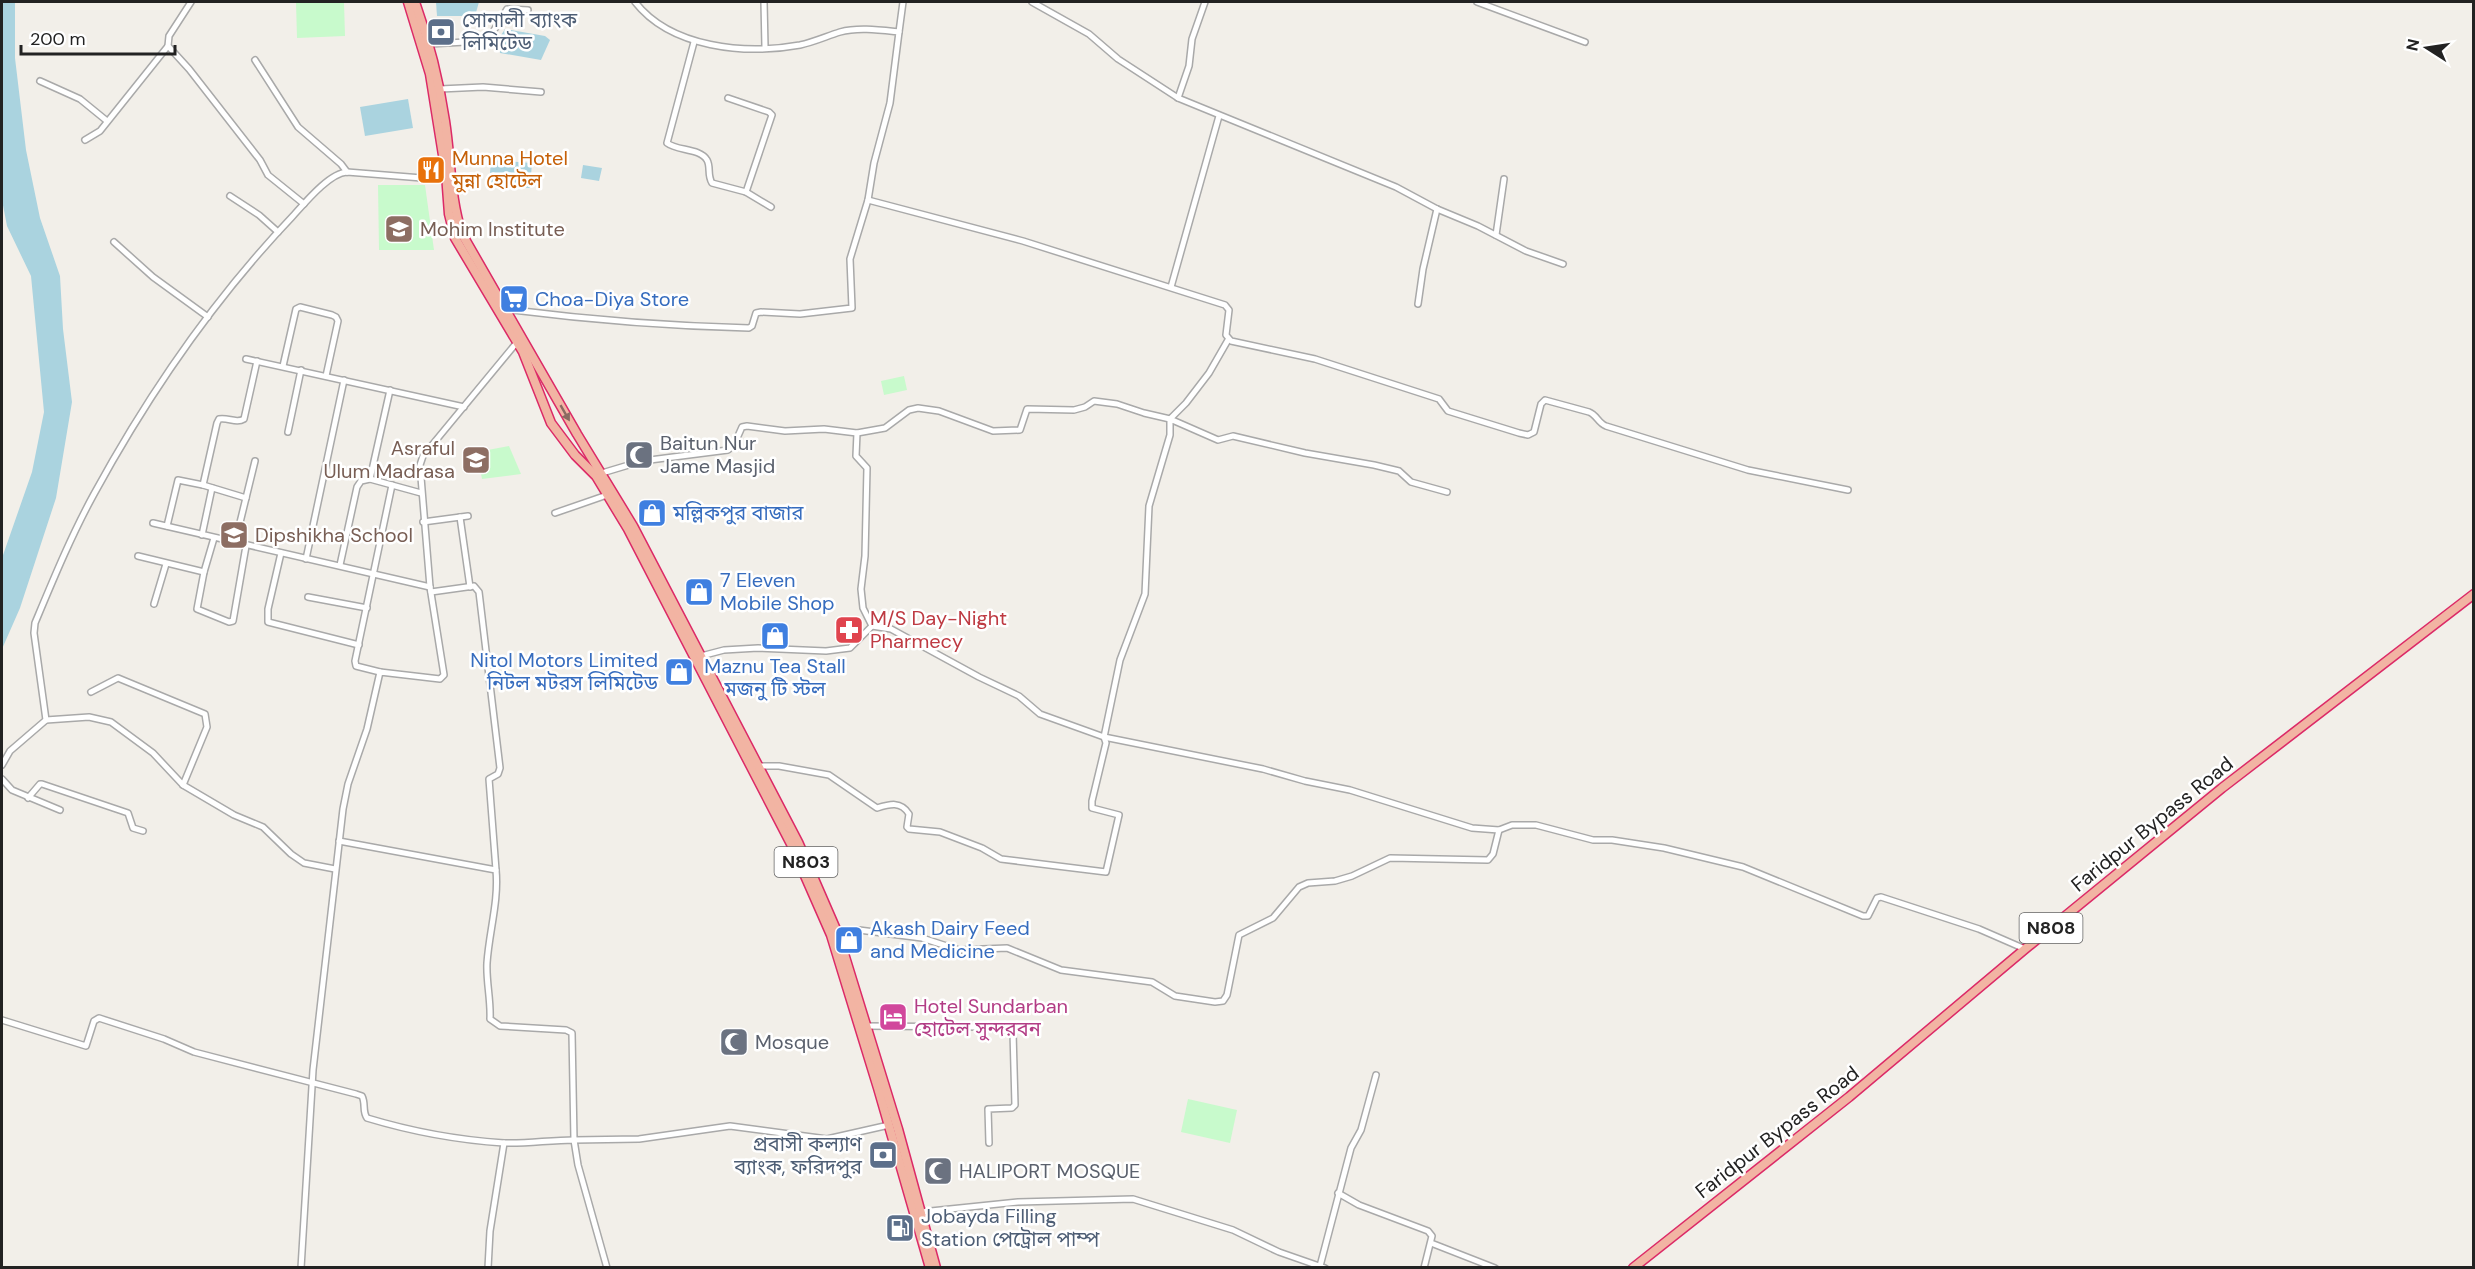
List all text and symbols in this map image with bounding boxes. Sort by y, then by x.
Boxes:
place label: সোনালী ব্যাংক লিমিটেড [461,7,578,56]
bank icon: সোনালী ব্যাংক লিমিটেড [425,16,457,48]
scale bar [21,18,176,56]
north arrow [2397,18,2457,78]
text: 200 m [30,27,86,51]
text: N [2401,37,2424,53]
place label: Munna Hotel মুন্না হোটেল [451,145,568,194]
restaurant icon: Munna Hotel মুন্না হোটেল [415,154,447,186]
school or university icon: Mohim Institute [383,213,415,245]
place label: Mohim Institute [420,216,565,242]
supermarket icon: Choa-Diya Store [498,283,530,315]
place label: Choa-Diya Store [535,286,689,312]
one-way arrow [560,405,570,422]
place label: Baitun Nur Jame Masjid [660,430,775,479]
place label: Asraful Ulum Madrasa [323,435,455,484]
mosque icon: Baitun Nur Jame Masjid [623,439,655,471]
school or university icon: Asraful Ulum Madrasa [460,444,492,476]
shop icon: মল্লিকপুর বাজার [636,497,668,529]
place label: মল্লিকপুর বাজার [672,500,804,526]
school or university icon: Dipshikha School [218,519,250,551]
place label: Dipshikha School [255,522,413,548]
place label: 7 Eleven Mobile Shop [720,567,835,616]
shop icon: 7 Eleven Mobile Shop [683,576,715,608]
place label: M/S Day-Night Pharmecy [870,605,1007,654]
pharmacy icon: M/S Day-Night Pharmecy [833,614,865,646]
shop icon: Maznu Tea Stall মজনু টি স্টল [759,620,791,652]
place label: Nitol Motors Limited নিটল মটরস লিমিটেড [470,647,659,696]
place label: Maznu Tea Stall মজনু টি স্টল [704,653,846,702]
shop icon: Nitol Motors Limited নিটল মটরস লিমিটেড [663,656,695,688]
street label: Faridpur Bypass Road [2066,751,2238,897]
road number: N803 [774,847,838,877]
road number: N808 [2020,913,2082,943]
place label: Akash Dairy Feed and Medicine [870,915,1030,964]
shop icon: Akash Dairy Feed and Medicine [833,924,865,956]
place label: Hotel Sundarban হোটেল সুন্দরবন [914,993,1068,1042]
hotel icon: Hotel Sundarban হোটেল সুন্দরবন [877,1001,909,1033]
mosque icon: Mosque [718,1026,750,1058]
place label: Mosque [755,1029,829,1055]
street label: Faridpur Bypass Road [1690,1060,1864,1204]
place label: প্রবাসী কল্যাণ ব্যাংক, ফরিদপুর [733,1131,863,1180]
bank icon: প্রবাসী কল্যাণ ব্যাংক, ফরিদপুর [867,1139,899,1171]
mosque icon: HALIPORT MOSQUE [922,1155,954,1187]
place label: HALIPORT MOSQUE [959,1158,1140,1184]
place label: Jobayda Filling Station পেট্রোল পাম্প [921,1203,1100,1252]
fuel station icon: Jobayda Filling Station পেট্রোল পাম্প [884,1212,916,1244]

